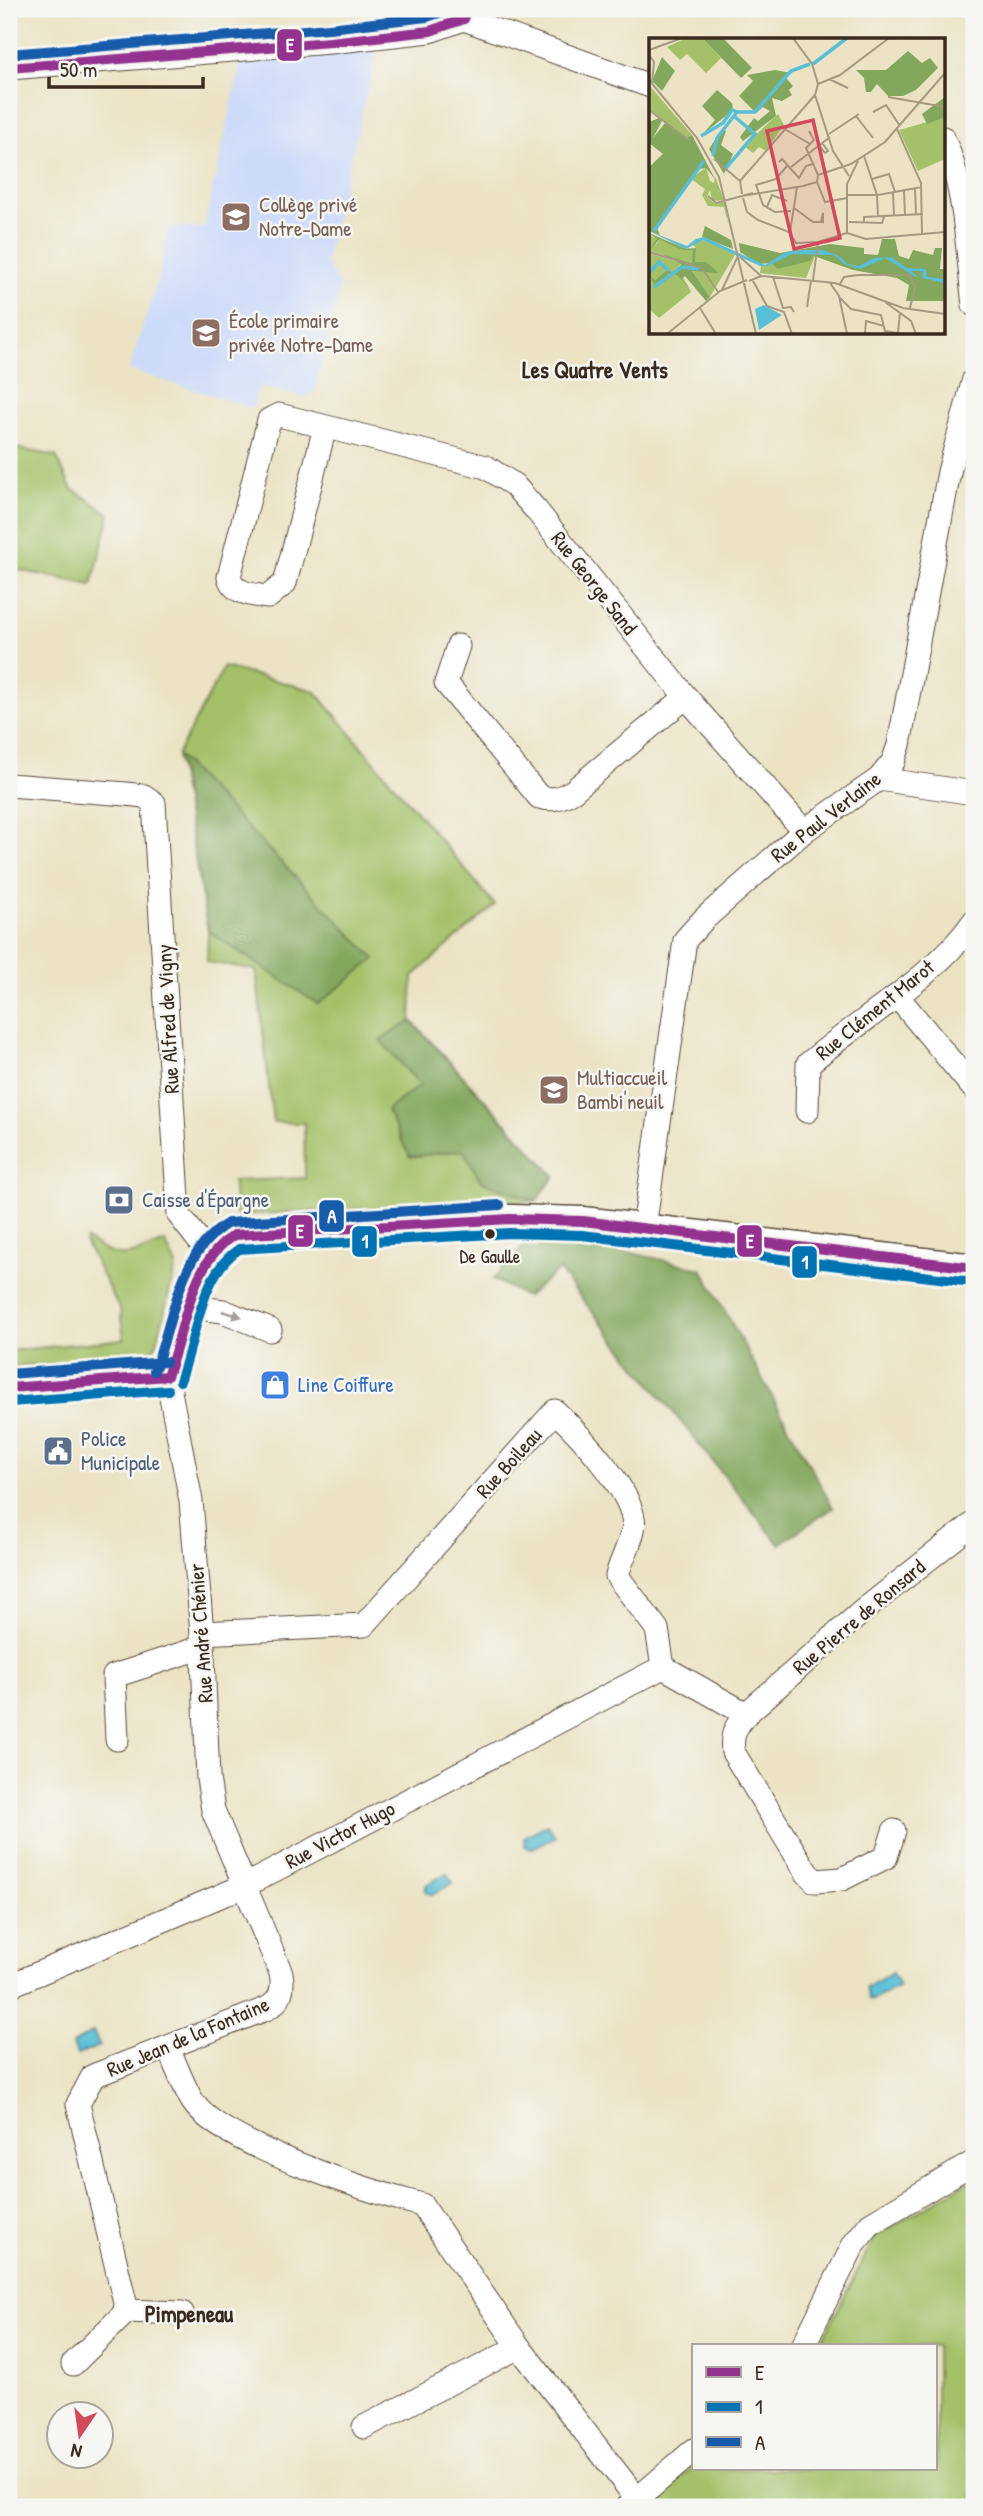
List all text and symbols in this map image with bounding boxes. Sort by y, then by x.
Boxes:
line badge: E [276,28,303,62]
text: E [286,32,295,58]
inset map [649,38,944,334]
scale bar [49,46,203,90]
text: 50 m [60,55,97,84]
place label: Collège privé Notre-Dame [259,190,357,243]
school or university icon: Collège privé Notre-Dame [219,200,253,234]
place label: École primaire privée Notre-Dame [229,306,373,359]
school or university icon: École primaire privée Notre-Dame [189,316,223,350]
district label: Les Quatre Vents [522,354,668,385]
street label: Rue George Sand [545,525,644,641]
street label: Rue Paul Verlaine [764,764,887,869]
street label: Rue Alfred de Vigny [149,943,186,1094]
street label: Rue Clément Marot [809,952,941,1067]
place label: Multiaccueil Bambi'neuil [577,1063,667,1116]
school or university icon: Multiaccueil Bambi'neuil [537,1073,571,1107]
bank icon: Caisse d'Épargne [102,1183,136,1217]
place label: Caisse d'Épargne [142,1185,269,1214]
line badge: A [318,1199,345,1233]
text: A [327,1203,337,1229]
line badge: E [287,1214,314,1248]
text: E [296,1218,305,1244]
line badge: E [736,1224,763,1258]
line badge: 1 [351,1225,378,1258]
marker: De Gaulle [483,1227,497,1241]
text: 1 [362,1228,369,1254]
text: E [746,1228,755,1254]
place label: De Gaulle [460,1243,521,1269]
line badge: 1 [791,1245,818,1279]
text: 1 [802,1249,809,1275]
one-way arrow [222,1309,243,1319]
shop icon: Line Coiffure [258,1368,292,1402]
place label: Line Coiffure [298,1370,394,1399]
street label: Rue Boileau [469,1421,548,1504]
place label: Police Municipale [81,1424,160,1477]
public building icon: Police Municipale [41,1434,75,1468]
street label: Rue Pierre de Ronsard [786,1552,931,1681]
street label: Rue André Chénier [181,1562,220,1704]
street label: Rue Victor Hugo [280,1793,400,1876]
street label: Rue Jean de la Fontaine [102,1989,273,2084]
district label: Pimpeneau [145,2298,234,2330]
legend [692,2344,937,2470]
text: E [755,2358,764,2387]
text: 1 [755,2392,763,2421]
north arrow [46,2400,116,2470]
text: A [755,2428,765,2457]
text: N [68,2438,84,2465]

